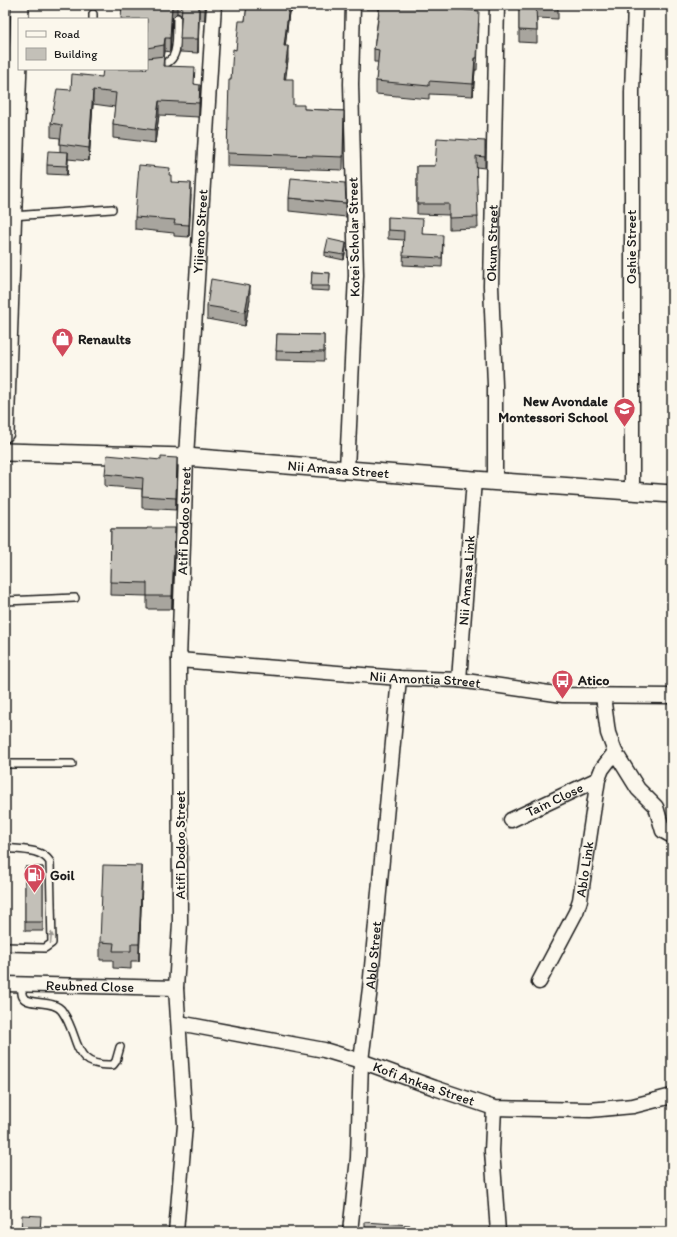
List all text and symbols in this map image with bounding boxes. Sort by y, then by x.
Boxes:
legend [18,18,148,70]
text: Road [54,27,80,41]
text: Building [54,47,98,61]
street label: Kotei Scholar Street [344,177,364,297]
street label: Yijiemo Street [189,189,211,274]
street label: Okum Street [483,204,501,282]
street label: Oshie Street [623,210,640,284]
shop icon: Renaults [50,326,76,359]
place label: Renaults [78,331,131,348]
place label: New Avondale Montessori School [498,393,609,426]
school or university icon: New Avondale Montessori School [611,396,637,429]
street label: Nii Amasa Street [287,457,390,482]
street label: Atifi Dodoo Street [173,466,194,575]
street label: Nii Amasa Link [455,534,478,626]
street label: Nii Amontia Street [369,667,482,692]
bus stop icon: Atico [550,667,576,700]
place label: Atico [577,672,609,689]
street label: Tain Close [523,779,586,820]
street label: Atifi Dodoo Street [172,791,189,899]
street label: Ablo Link [572,839,597,898]
fuel station icon: Goil [22,862,48,895]
place label: Goil [50,867,75,884]
street label: Ablo Street [361,921,385,990]
one-way arrow [47,932,54,945]
street label: Reubned Close [46,976,135,996]
street label: Kofi Ankaa Street [371,1058,477,1109]

